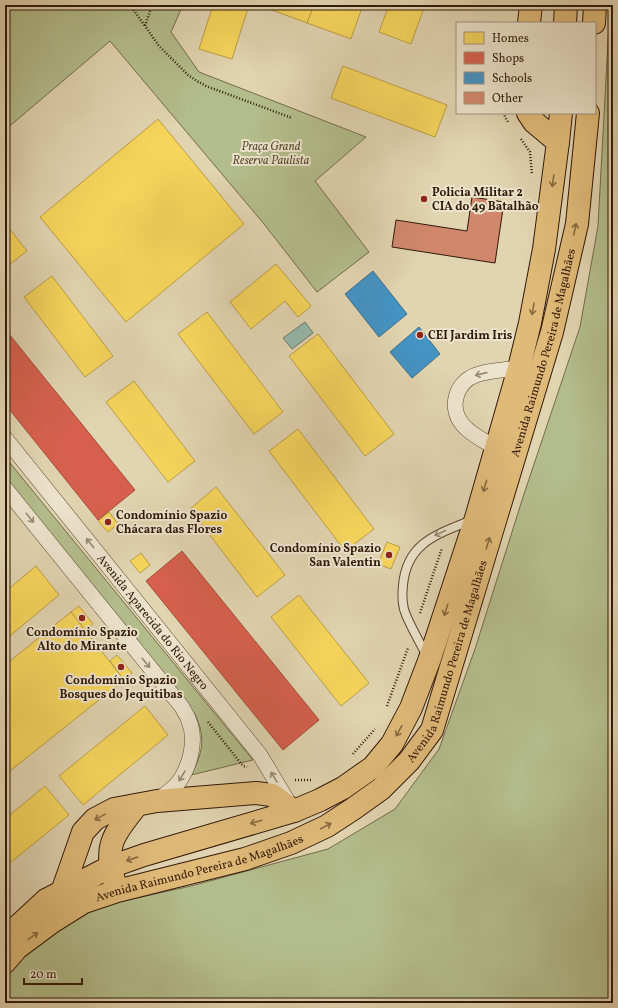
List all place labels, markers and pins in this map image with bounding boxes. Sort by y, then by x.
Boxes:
place label: Policia Militar 2 CIA do 49 Batalhão [432,185,539,215]
marker: Policia Militar 2 CIA do 49 Batalhão [419,194,429,204]
place label: CEI Jardim Iris [428,328,513,344]
marker: CEI Jardim Iris [415,330,425,340]
place label: Condomínio Spazio Chácara das Flores [116,508,227,538]
marker: Condomínio Spazio Chácara das Flores [103,517,113,527]
place label: Condomínio Spazio San Valentin [270,541,381,571]
marker: Condomínio Spazio San Valentin [384,550,394,560]
marker: Condomínio Spazio Alto do Mirante [77,613,87,623]
place label: Condomínio Spazio Alto do Mirante [26,625,138,655]
marker: Condomínio Spazio Bosques do Jequitibas [116,662,126,672]
place label: Condomínio Spazio Bosques do Jequitibas [60,673,183,703]

